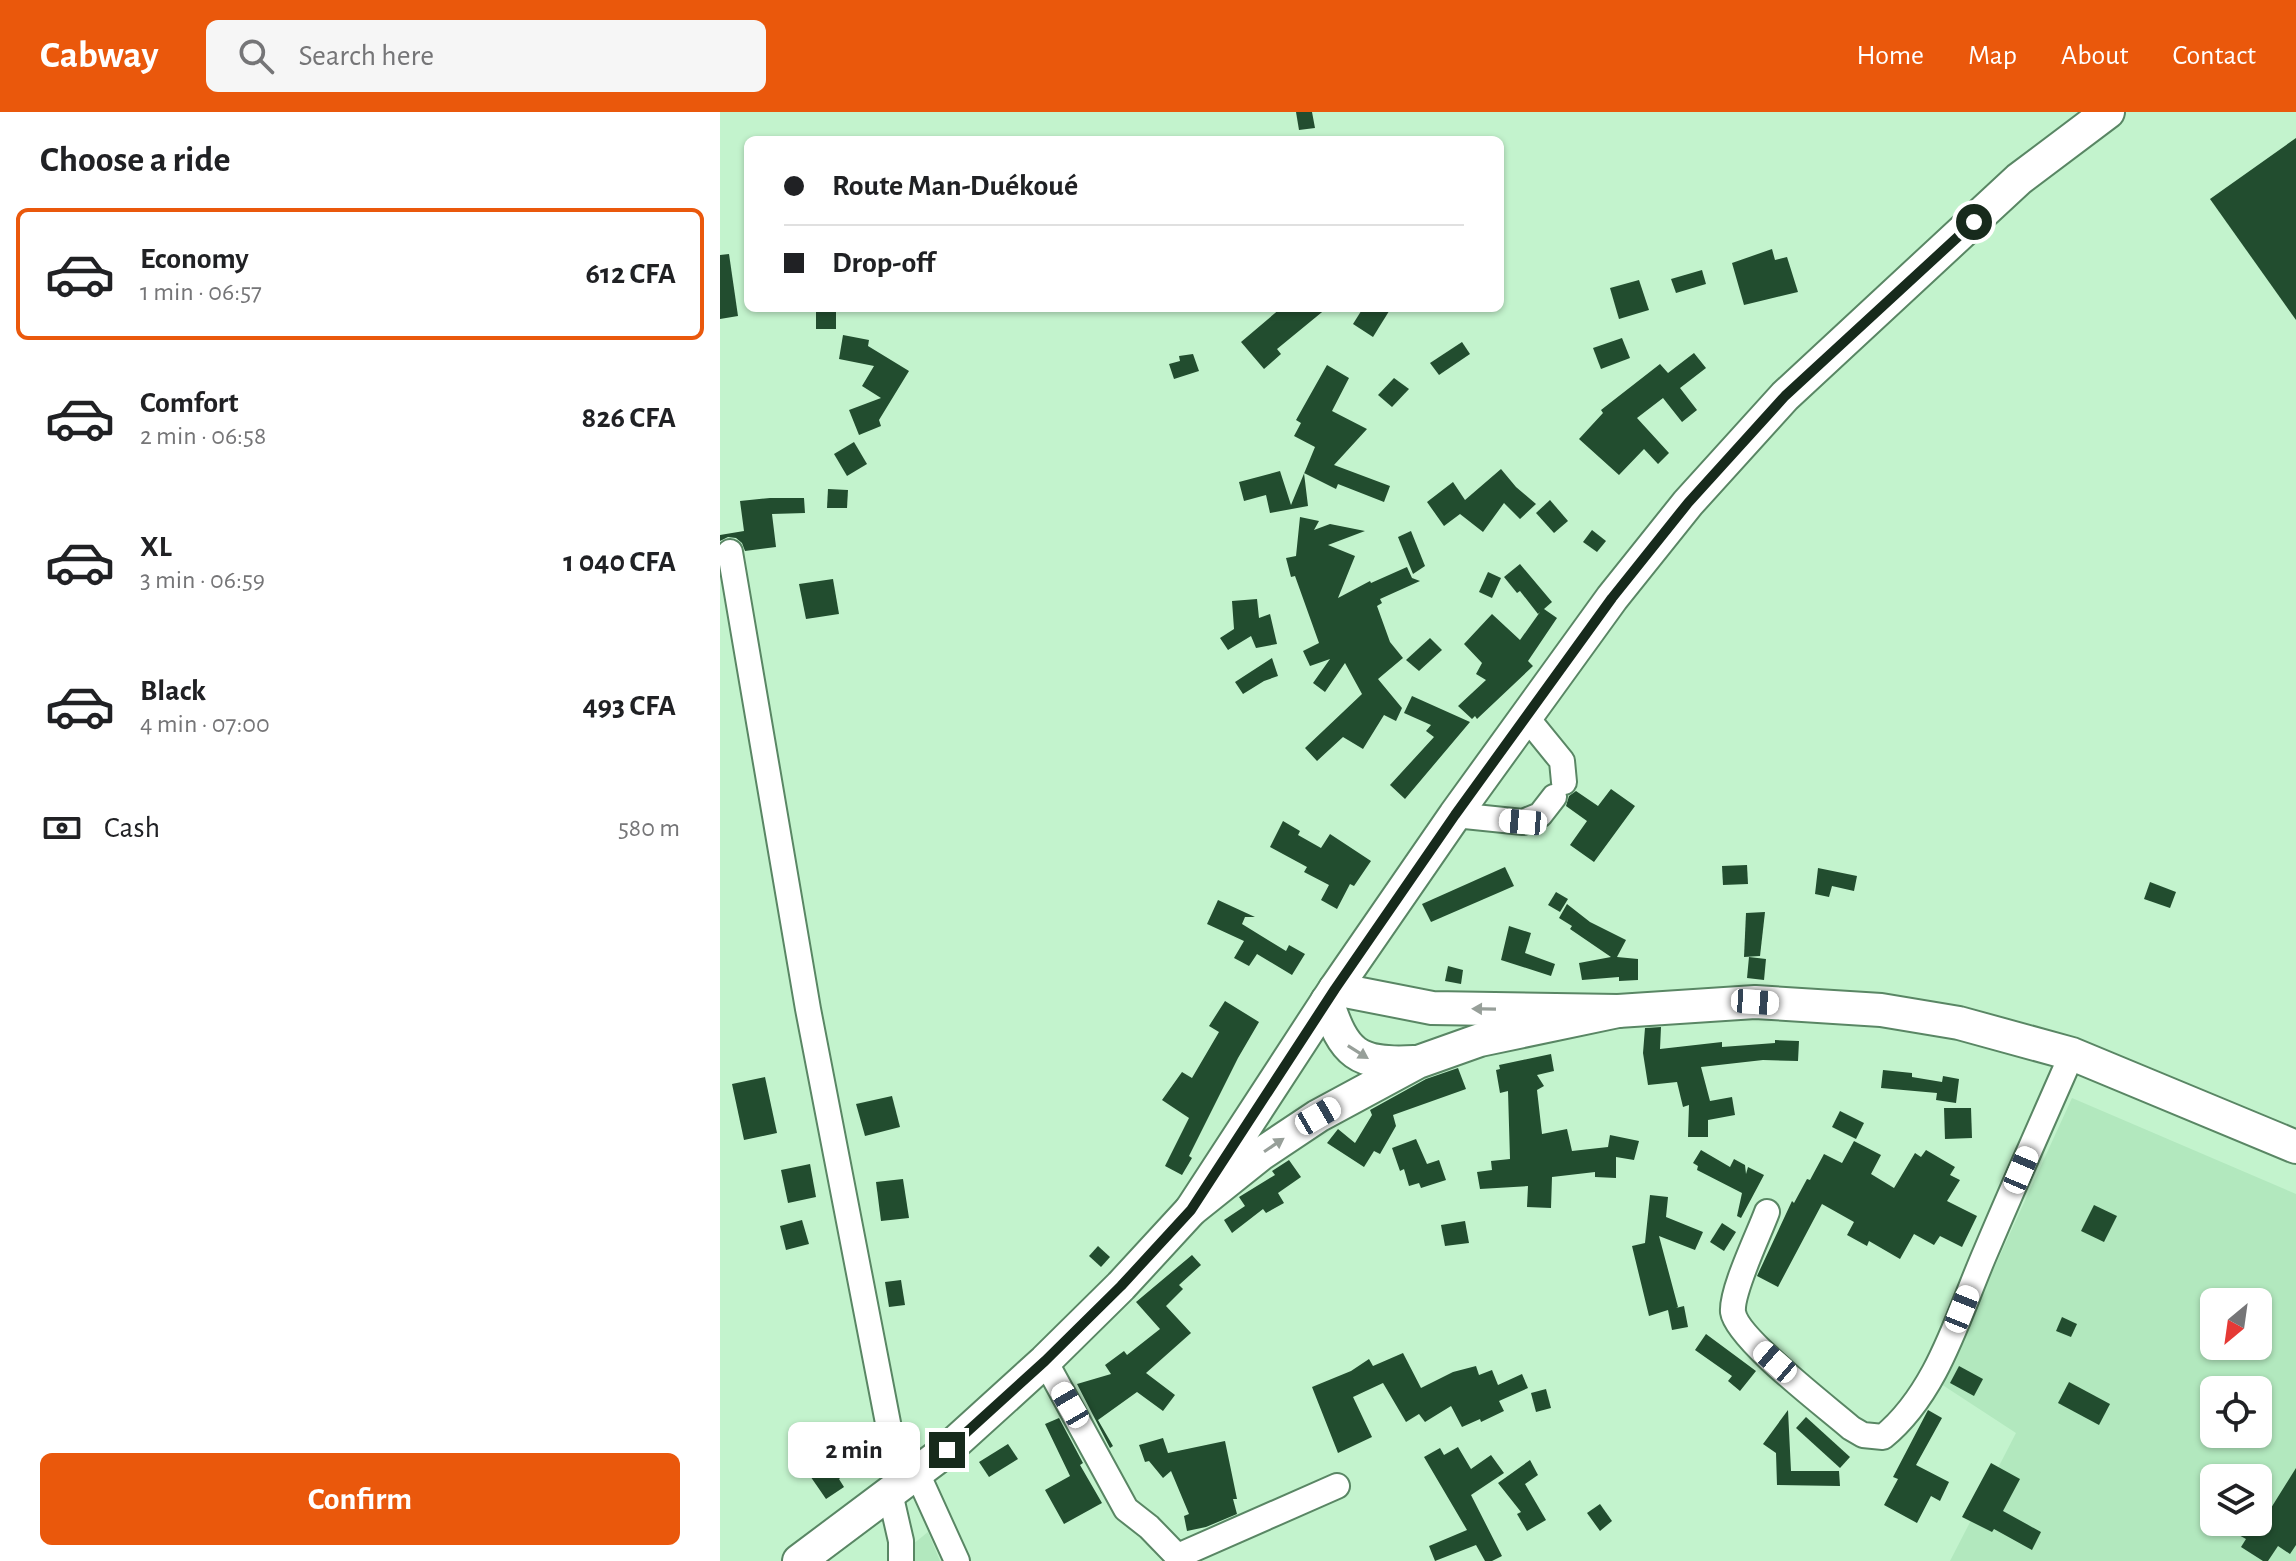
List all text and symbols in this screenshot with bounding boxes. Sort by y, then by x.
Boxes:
search box [206,20,766,92]
icon: search [234,34,278,78]
text: Cabway [40,37,158,75]
text: Search here [298,41,434,71]
text: Home [1857,42,1924,70]
text: Map [1968,42,2017,70]
text: About [2061,42,2129,70]
text: Contact [2173,42,2256,70]
text: Choose a ride [40,142,230,178]
text: Route Man-Duékoué [832,171,1078,201]
route start [1956,204,1992,240]
icon: car [44,238,116,310]
text: Economy [140,244,249,274]
text: Drop-off [832,248,935,278]
text: 612 CFA [586,259,676,289]
text: 1 min · 06:57 [140,279,262,305]
icon: car [44,382,116,454]
text: Comfort [140,388,239,418]
text: 826 CFA [582,403,676,433]
text: 2 min · 06:58 [140,423,266,449]
icon: car [44,526,116,598]
text: XL [140,532,172,562]
text: 1 040 CFA [563,547,676,577]
text: 3 min · 06:59 [140,567,265,593]
icon: car [44,670,116,742]
text: Black [140,676,206,706]
text: 493 CFA [583,691,676,721]
text: 4 min · 07:00 [140,711,270,737]
icon: cash [40,806,84,850]
car [1498,808,1548,836]
text: Cash [104,813,160,843]
text: 580 m [618,815,680,841]
car [1730,988,1780,1016]
one-way arrow [1471,1002,1496,1015]
one-way arrow [1347,1045,1369,1059]
car [1291,1094,1345,1138]
one-way arrow [1264,1138,1285,1153]
car [2001,1143,2041,1197]
car [1942,1282,1982,1336]
north arrow [2200,1288,2272,1360]
map controls [2200,1288,2272,1536]
car [1749,1337,1801,1387]
button: locate [2200,1376,2272,1448]
car [1048,1378,1092,1432]
callout: 2 min [787,1422,919,1478]
route end [929,1432,965,1468]
text: 2 min [825,1437,883,1463]
button: Confirm [40,1453,680,1545]
button: layers [2200,1464,2272,1536]

